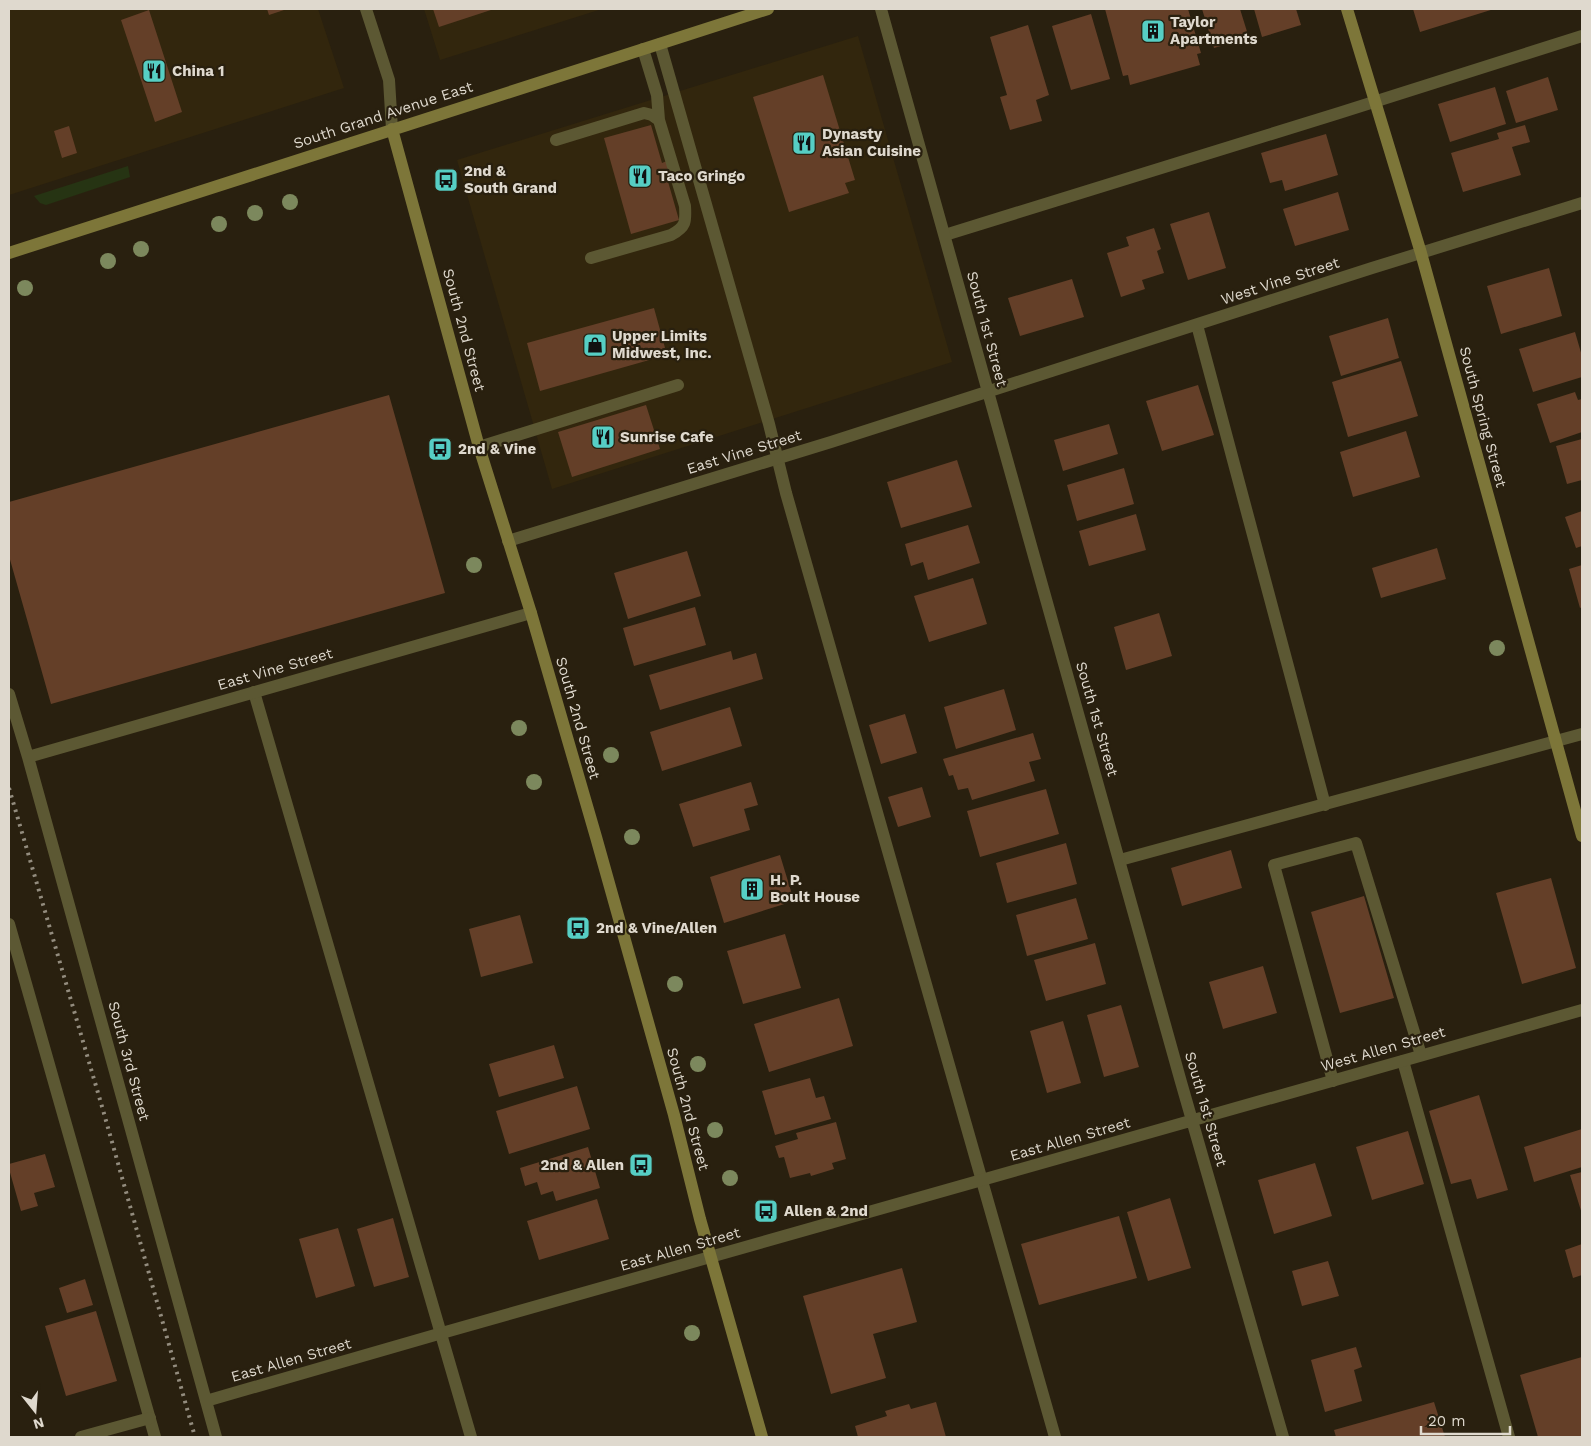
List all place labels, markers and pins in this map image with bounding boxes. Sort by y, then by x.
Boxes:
place label: Taylor Apartments [1170,13,1258,48]
building icon: Taylor Apartments [1140,18,1166,44]
restaurant icon: China 1 [141,58,167,84]
place label: China 1 [172,62,224,80]
place label: Dynasty Asian Cuisine [822,125,921,160]
restaurant icon: Dynasty Asian Cuisine [791,130,817,156]
place label: 2nd & South Grand [464,162,557,197]
restaurant icon: Taco Gringo [627,163,653,189]
bus stop icon: 2nd & South Grand [433,167,459,193]
place label: Taco Gringo [658,167,745,185]
place label: Upper Limits Midwest, Inc. [612,327,712,362]
shop icon: Upper Limits Midwest, Inc. [582,332,608,358]
restaurant icon: Sunrise Cafe [590,424,616,450]
place label: Sunrise Cafe [620,428,714,446]
bus stop icon: 2nd & Vine [427,436,453,462]
place label: 2nd & Vine [458,440,536,458]
place label: H. P. Boult House [770,871,860,906]
building icon: H. P. Boult House [739,876,765,902]
bus stop icon: 2nd & Vine/Allen [565,915,591,941]
place label: 2nd & Vine/Allen [596,919,717,937]
bus stop icon: 2nd & Allen [628,1152,654,1178]
place label: 2nd & Allen [540,1156,624,1174]
bus stop icon: Allen & 2nd [753,1198,779,1224]
place label: Allen & 2nd [784,1202,868,1220]

